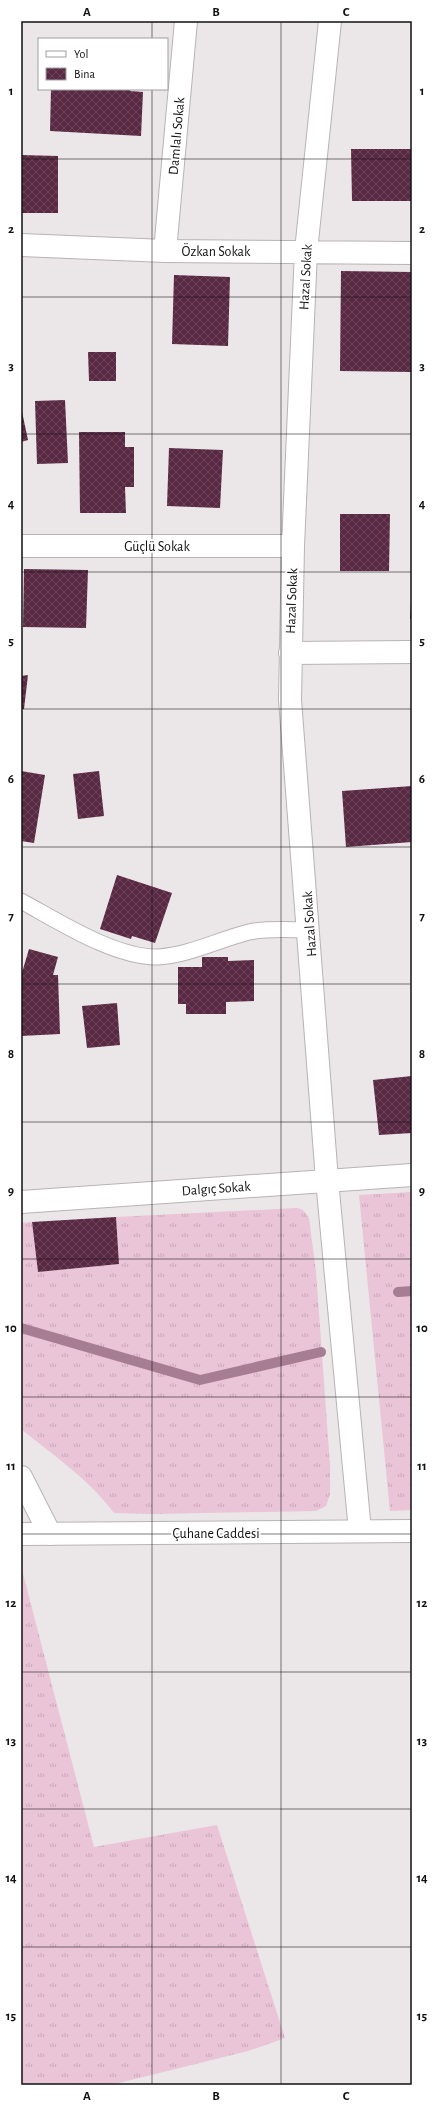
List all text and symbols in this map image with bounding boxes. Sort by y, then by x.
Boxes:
text: A [83,6,91,19]
text: B [212,6,220,19]
text: C [343,6,350,19]
legend [38,38,168,90]
text: Yol [74,48,88,60]
text: Bina [74,68,96,80]
text: 1 [9,85,13,98]
text: 1 [420,85,424,98]
street label: Damlalı Sokak [167,96,187,175]
text: 2 [8,223,14,236]
text: 2 [419,223,425,236]
street label: Özkan Sokak [182,242,251,259]
street label: Hazal Sokak [297,243,315,310]
text: 3 [8,360,14,373]
text: 3 [419,360,425,373]
text: 4 [8,498,15,511]
text: 4 [419,498,426,511]
street label: Güçlü Sokak [124,540,190,554]
street label: Hazal Sokak [284,567,300,634]
text: 5 [8,635,14,648]
text: 5 [419,635,425,648]
text: 6 [8,773,14,786]
text: 6 [419,773,425,786]
street label: Hazal Sokak [301,890,319,957]
text: 7 [8,910,14,923]
text: 7 [419,910,425,923]
text: 8 [8,1048,14,1061]
text: 8 [419,1048,425,1061]
street label: Dalgıç Sokak [181,1180,252,1198]
text: 9 [8,1185,14,1198]
text: 9 [419,1185,425,1198]
text: 10 [5,1322,17,1335]
text: 10 [416,1322,428,1335]
text: 11 [6,1460,16,1473]
text: 11 [417,1460,427,1473]
street label: Çuhane Caddesi [172,1527,260,1541]
text: 12 [6,1597,16,1610]
text: 12 [417,1597,427,1610]
text: 13 [6,1735,17,1748]
text: 13 [417,1735,428,1748]
text: 14 [5,1872,17,1885]
text: 14 [416,1872,428,1885]
text: 15 [6,2010,17,2023]
text: 15 [417,2010,428,2023]
text: A [83,2090,91,2103]
text: B [212,2090,220,2103]
text: C [343,2090,350,2103]

